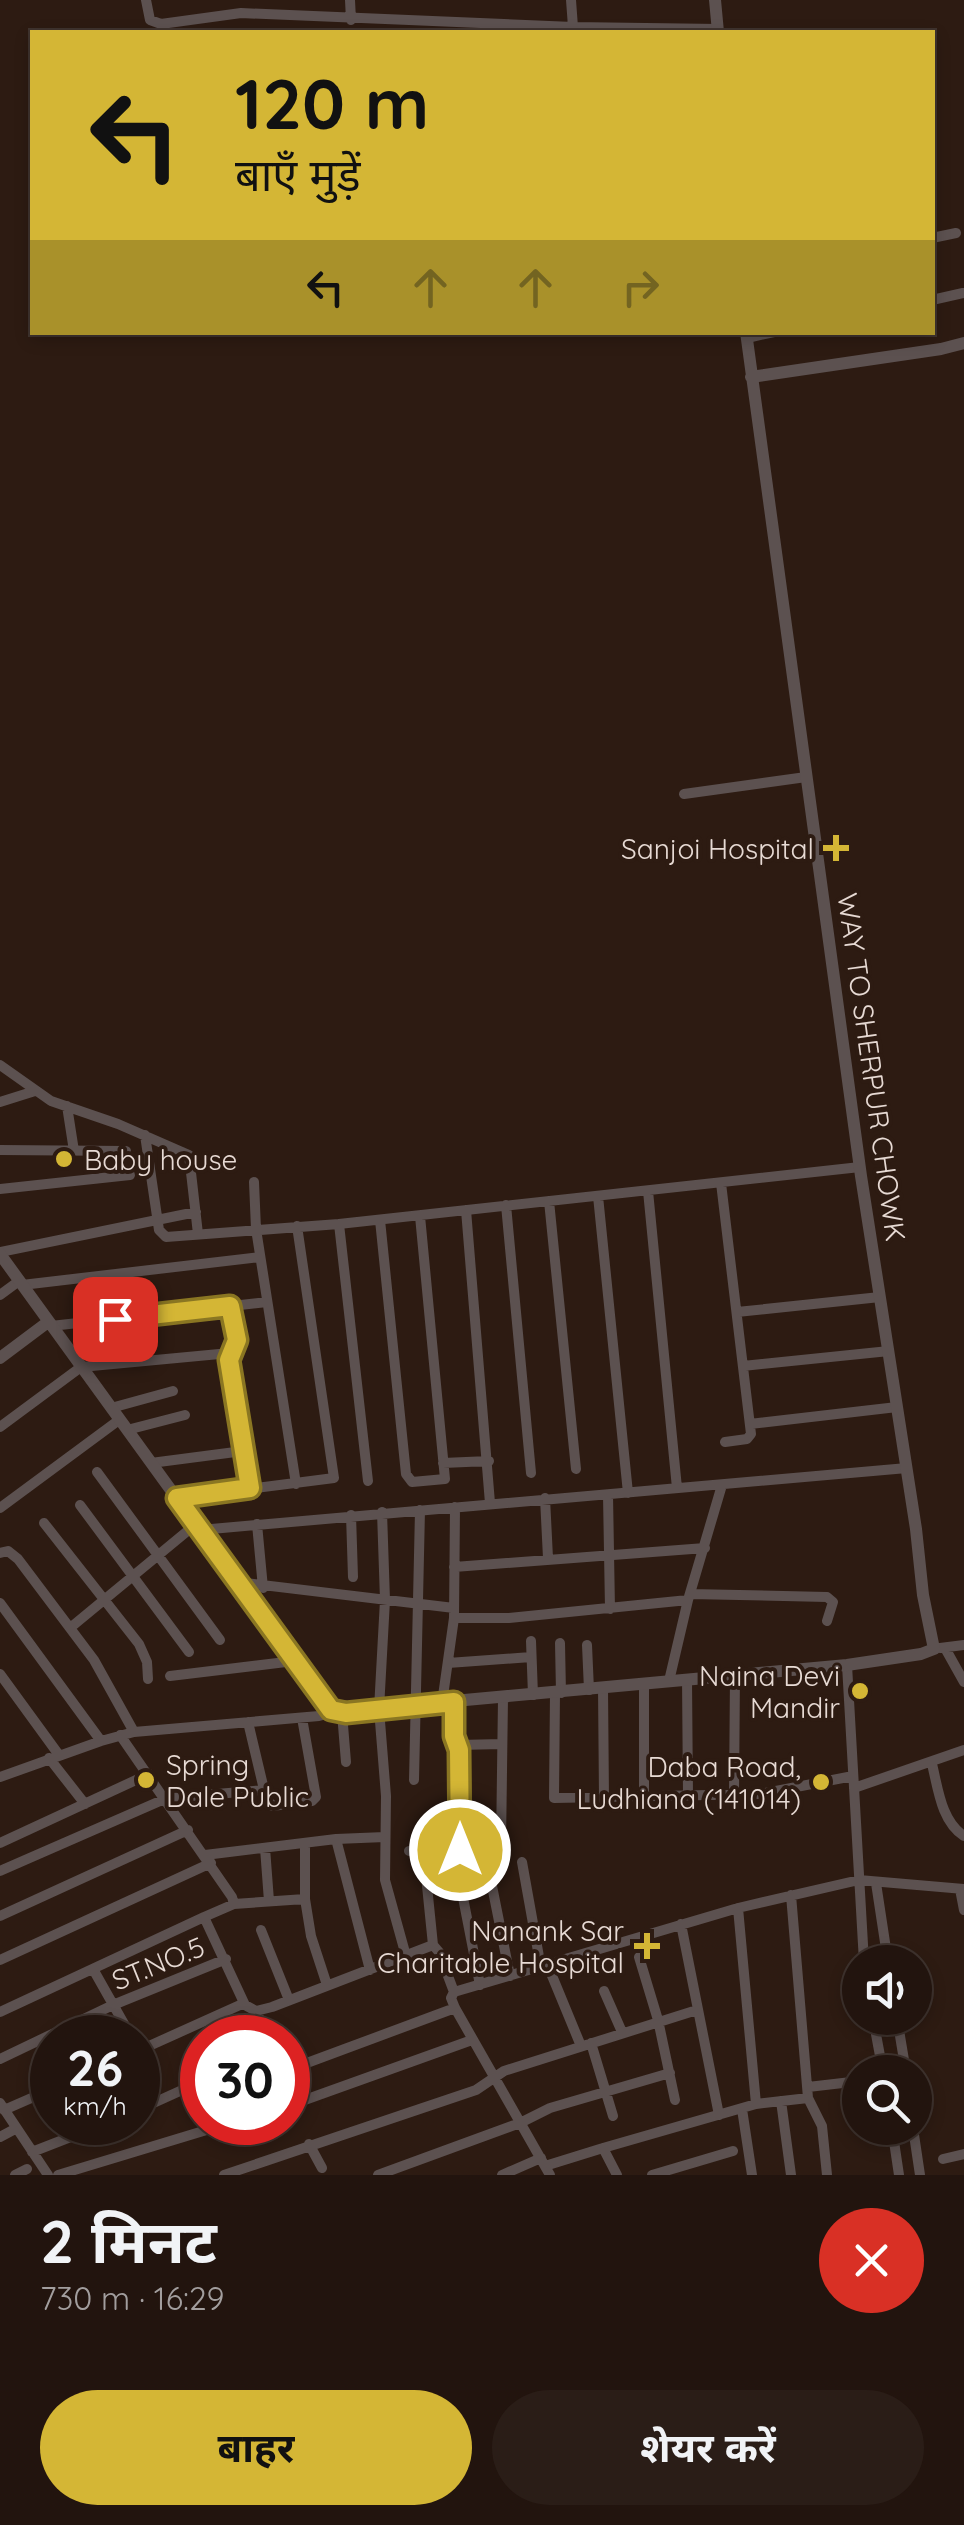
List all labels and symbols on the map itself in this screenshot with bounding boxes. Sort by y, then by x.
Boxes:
place label: Sanjoi Hospital [621,831,814,866]
marker: Sanjoi Hospital [823,835,849,861]
street label: WAY TO SHERPUR CHOWK [830,891,914,1243]
place label: Baby house [84,1142,237,1177]
marker: Baby house [53,1148,75,1170]
pin [73,1277,158,1362]
place label: Naina Devi Mandir [699,1658,840,1725]
marker: Naina Devi Mandir [849,1680,871,1702]
place label: Spring Dale Public [166,1747,309,1814]
place label: Daba Road, Ludhiana (141014) [576,1749,801,1816]
marker: Spring Dale Public [135,1769,157,1791]
marker: Daba Road, Ludhiana (141014) [810,1771,832,1793]
position arrow [408,1798,512,1902]
place label: Nanank Sar Charitable Hospital [377,1913,624,1980]
street label: ST.NO.5 [106,1929,210,1997]
marker: Nanank Sar Charitable Hospital [634,1933,660,1959]
speed limit sign: 30 [180,2015,310,2145]

